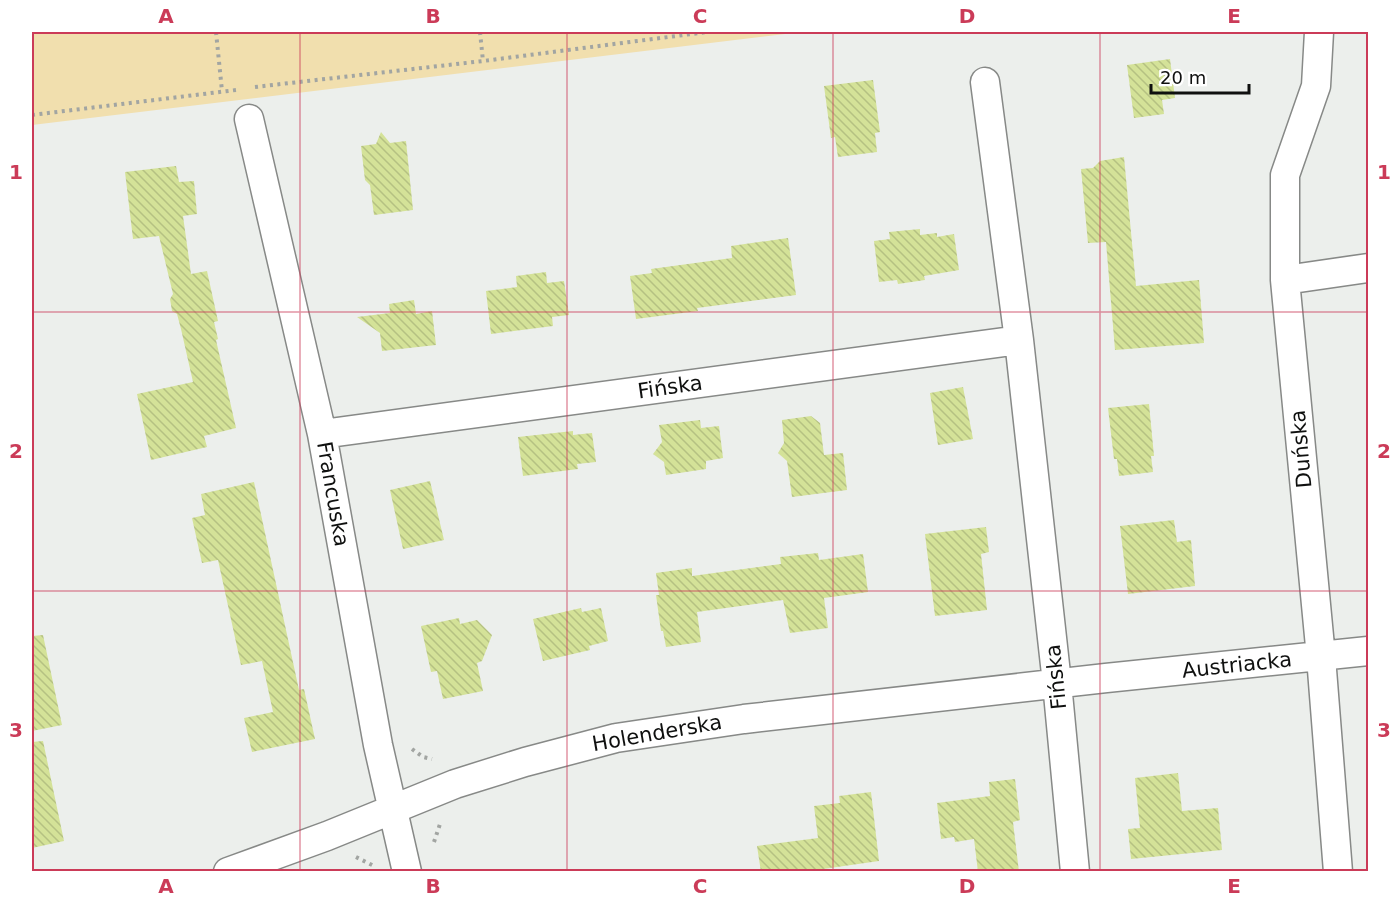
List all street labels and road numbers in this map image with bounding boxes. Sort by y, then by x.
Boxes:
street label: Fińska [636,371,704,403]
street label: Duńska [1286,409,1316,489]
street label: Francuska [312,440,354,548]
street label: Fińska [1041,643,1071,711]
street label: Austriacka [1181,647,1293,683]
street label: Holenderska [590,710,724,756]

